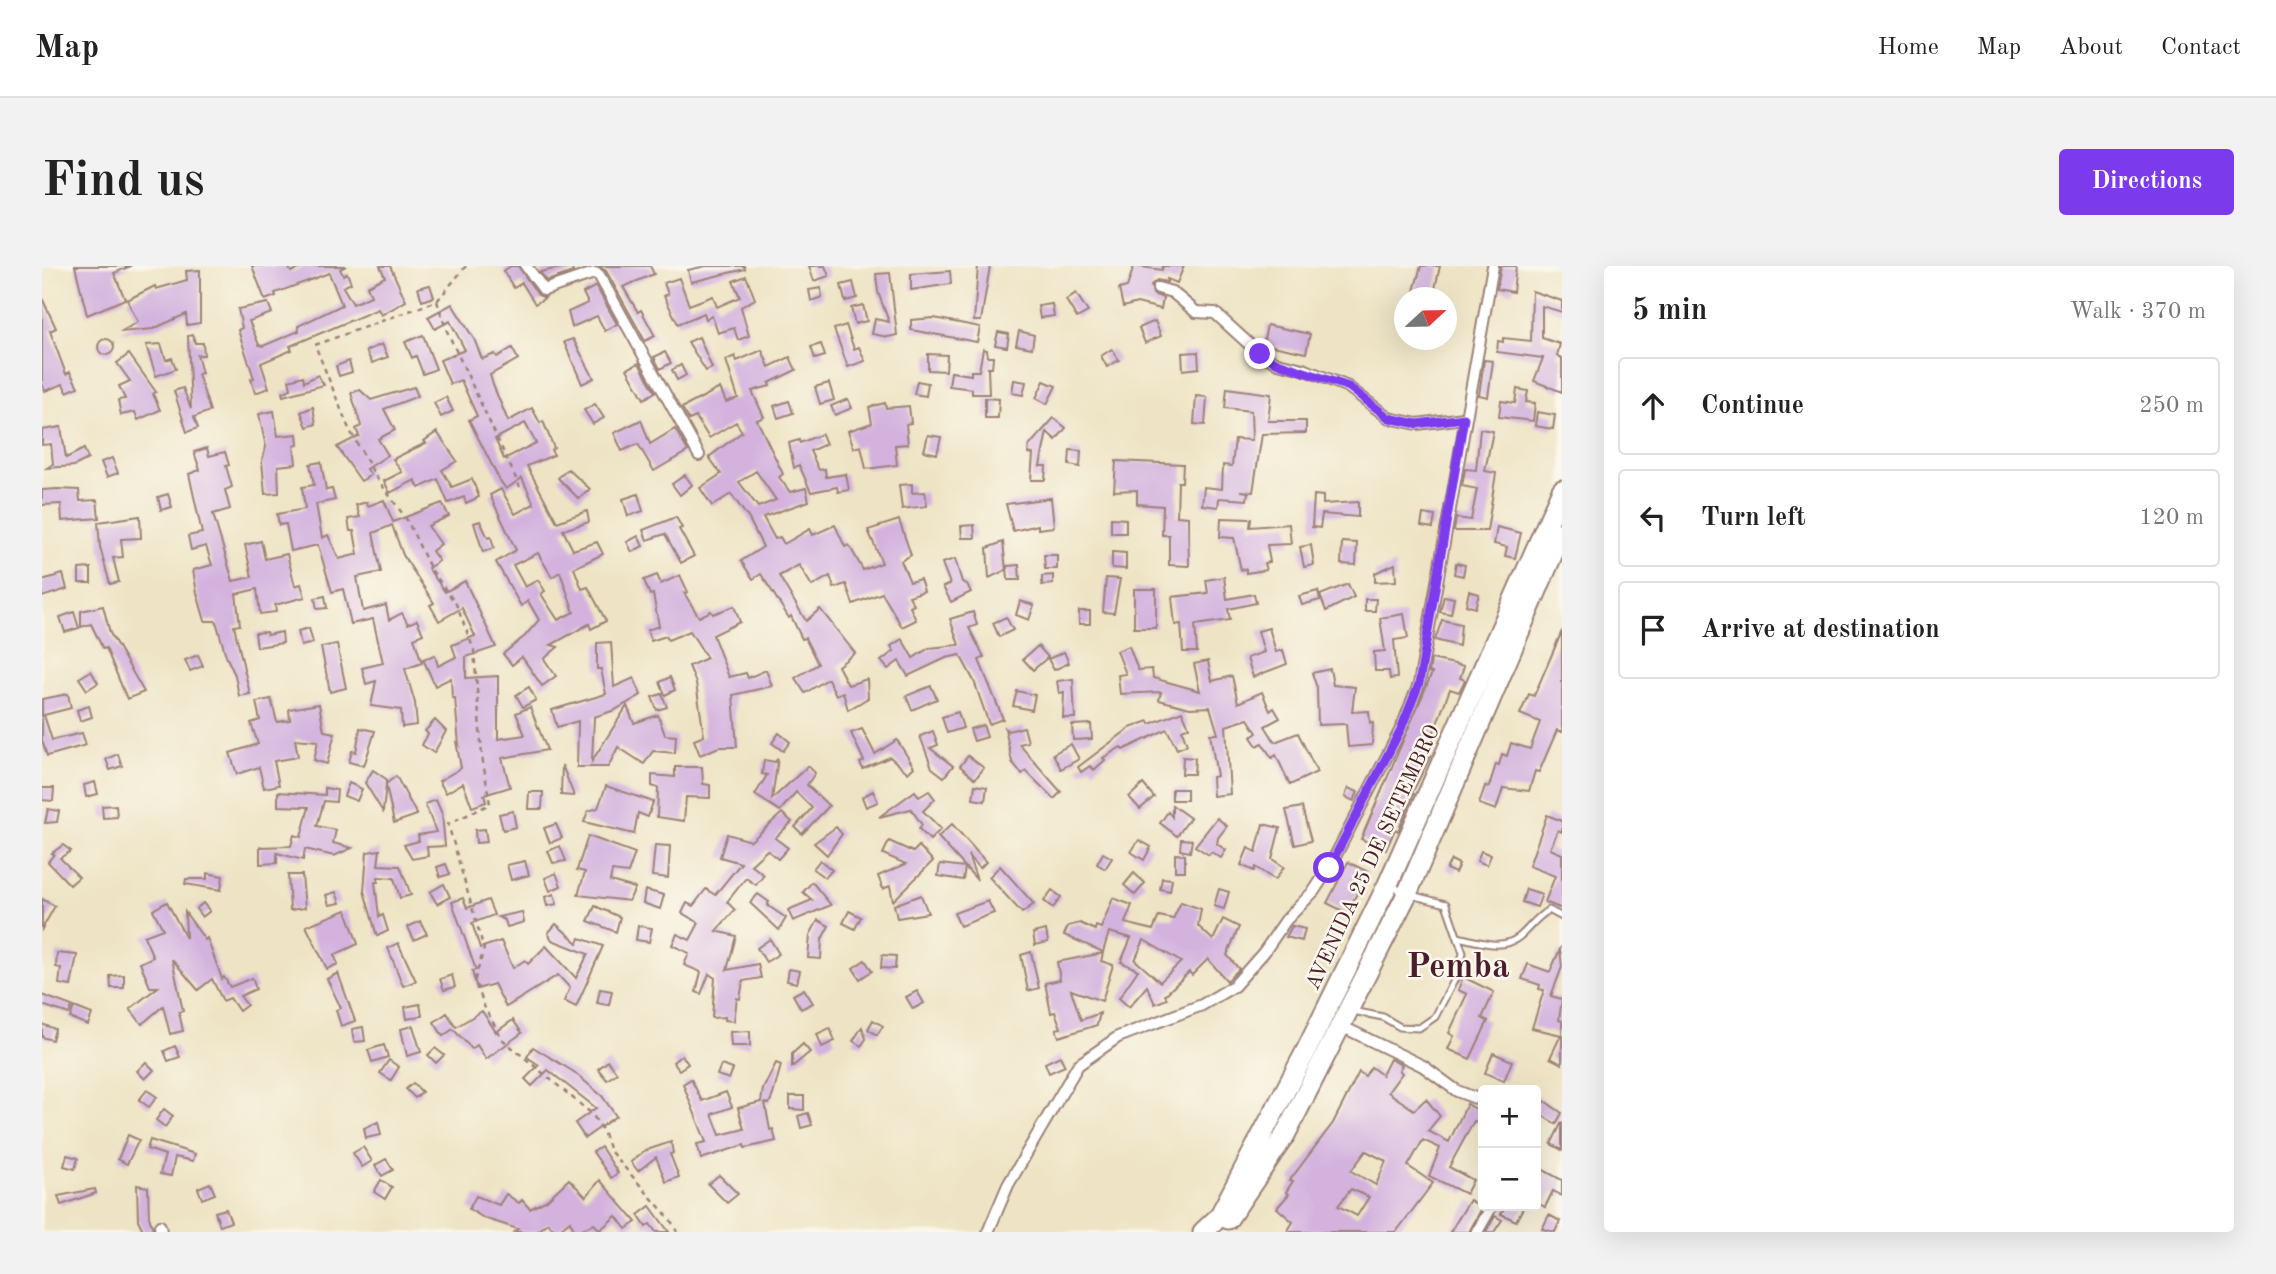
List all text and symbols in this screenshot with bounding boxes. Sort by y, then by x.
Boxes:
text: Map [35,32,99,65]
text: Home [1878,36,1939,60]
text: Map [1977,36,2021,60]
text: About [2059,36,2123,60]
text: Contact [2161,36,2241,60]
button: Directions [2059,149,2234,215]
text: Find us [42,158,205,207]
north arrow [1394,287,1457,350]
text: 5 min [1632,296,1707,326]
text: Walk · 370 m [2070,300,2206,323]
route end [1244,338,1275,369]
icon: ahead [1634,387,1672,425]
text: Continue [1701,393,1804,419]
text: 250 m [2139,394,2204,417]
icon: left [1634,499,1672,537]
text: Turn left [1701,505,1806,531]
text: 120 m [2139,506,2204,529]
icon: arrive [1634,611,1672,649]
text: Arrive at destination [1701,617,1940,643]
street label: AVENIDA 25 DE SETEMBRO [1302,722,1444,994]
route start [1313,852,1344,883]
district label: Pemba [1406,950,1510,985]
map controls [1478,1085,1541,1211]
button: + [1478,1085,1541,1148]
button: − [1478,1148,1541,1211]

